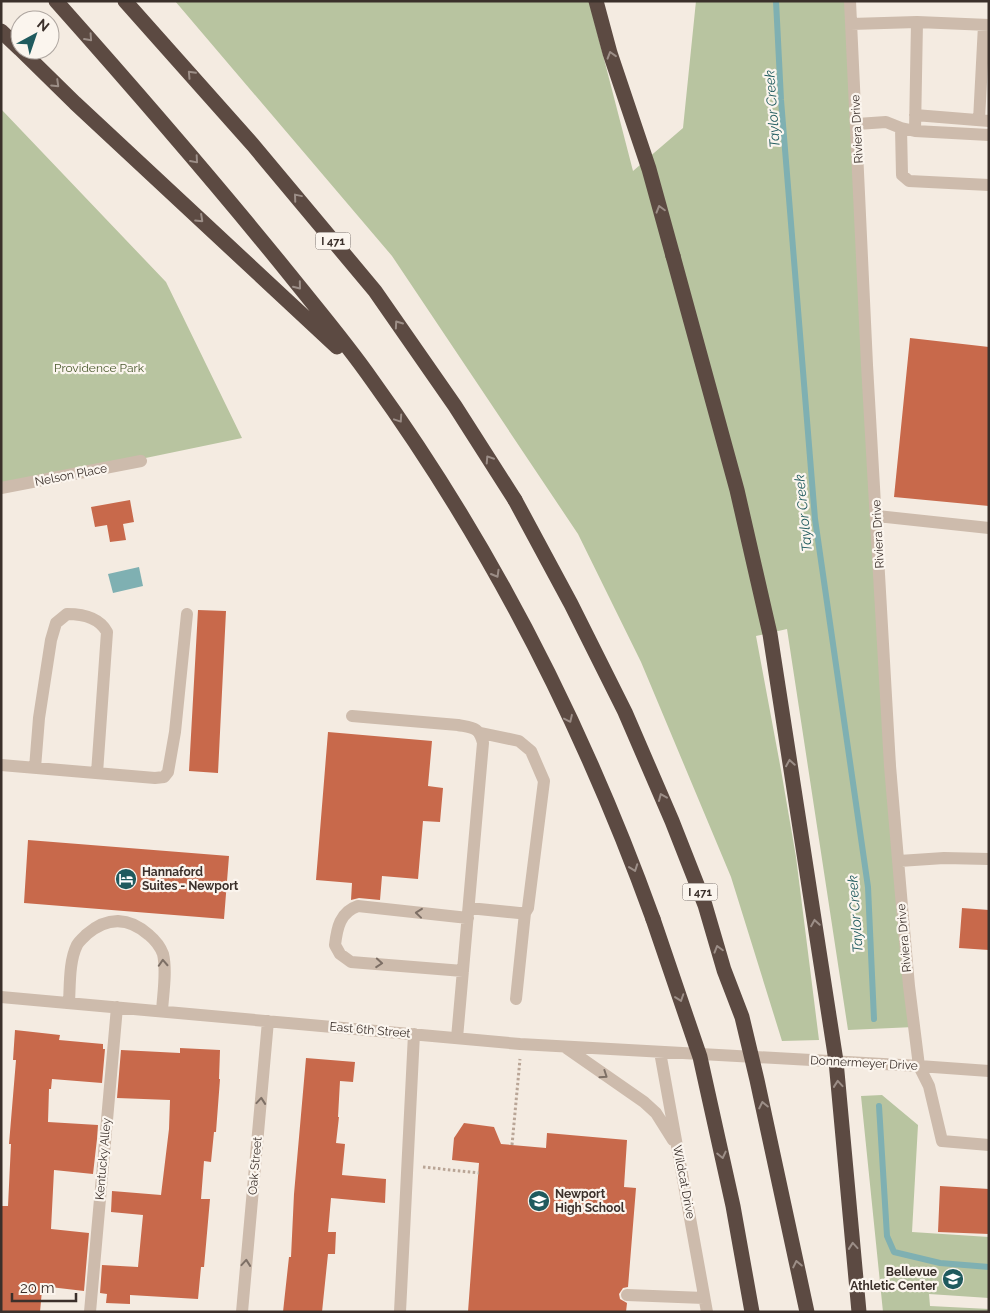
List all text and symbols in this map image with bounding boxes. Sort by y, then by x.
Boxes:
north arrow [10,10,60,60]
text: N [34,15,53,35]
one-way arrow [83,32,92,41]
one-way arrow [606,51,616,59]
water label: Taylor Creek [761,69,783,148]
one-way arrow [188,71,197,80]
one-way arrow [50,78,59,87]
street label: Riviera Drive [848,94,866,164]
one-way arrow [190,155,199,164]
one-way arrow [293,194,302,203]
one-way arrow [655,205,666,214]
one-way arrow [195,213,204,222]
road number: I 471 [316,232,350,250]
one-way arrow [293,280,301,289]
one-way arrow [395,320,404,330]
park label: Providence Park [54,361,145,375]
one-way arrow [393,414,402,423]
one-way arrow [485,455,495,464]
street label: Nelson Place [34,461,108,489]
water label: Taylor Creek [791,473,815,553]
street label: Riviera Drive [869,499,887,569]
one-way arrow [490,568,500,577]
one-way arrow [563,714,573,723]
one-way arrow [786,758,796,767]
one-way arrow [658,793,668,802]
one-way arrow [628,863,638,872]
place label: Hannaford Suites - Newport [142,865,239,893]
hotel icon: Hannaford Suites - Newport [114,867,138,891]
water label: Taylor Creek [844,874,866,953]
road number: I 471 [682,884,718,900]
street label: Riviera Drive [894,903,914,973]
one-way arrow [415,908,423,919]
one-way arrow [810,919,821,927]
one-way arrow [713,945,724,954]
one-way arrow [375,958,383,969]
one-way arrow [158,959,169,967]
one-way arrow [674,994,684,1002]
street label: East 6th Street [329,1019,411,1041]
street label: Donnermeyer Drive [810,1053,918,1073]
one-way arrow [599,1069,608,1078]
one-way arrow [833,1080,844,1088]
one-way arrow [255,1097,266,1105]
one-way arrow [758,1101,769,1110]
street label: Kentucky Alley [92,1117,114,1201]
street label: Oak Street [245,1136,265,1196]
street label: Wildcat Drive [670,1144,698,1220]
one-way arrow [716,1151,727,1160]
place label: Newport High School [555,1187,625,1215]
school or university icon: Newport High School [527,1189,551,1213]
one-way arrow [848,1242,859,1250]
one-way arrow [240,1259,251,1267]
one-way arrow [792,1260,803,1268]
place label: Bellevue Athletic Center [850,1265,937,1293]
school or university icon: Bellevue Athletic Center [941,1267,965,1291]
scale bar [12,1270,76,1302]
text: 20 m [20,1279,55,1297]

